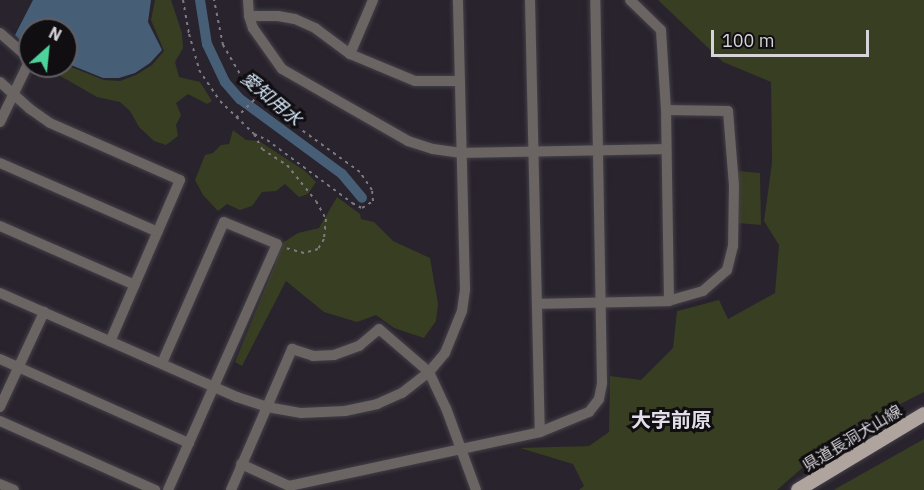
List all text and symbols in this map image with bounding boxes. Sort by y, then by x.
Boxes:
north arrow [18,18,78,78]
scale bar [714,18,872,56]
text: N [46,22,65,45]
text: 100 m [722,29,774,52]
water label: 愛知用水 [236,68,306,130]
street label: 県道長洞犬山線 [799,401,905,475]
district label: 大字前原 [631,407,711,431]

